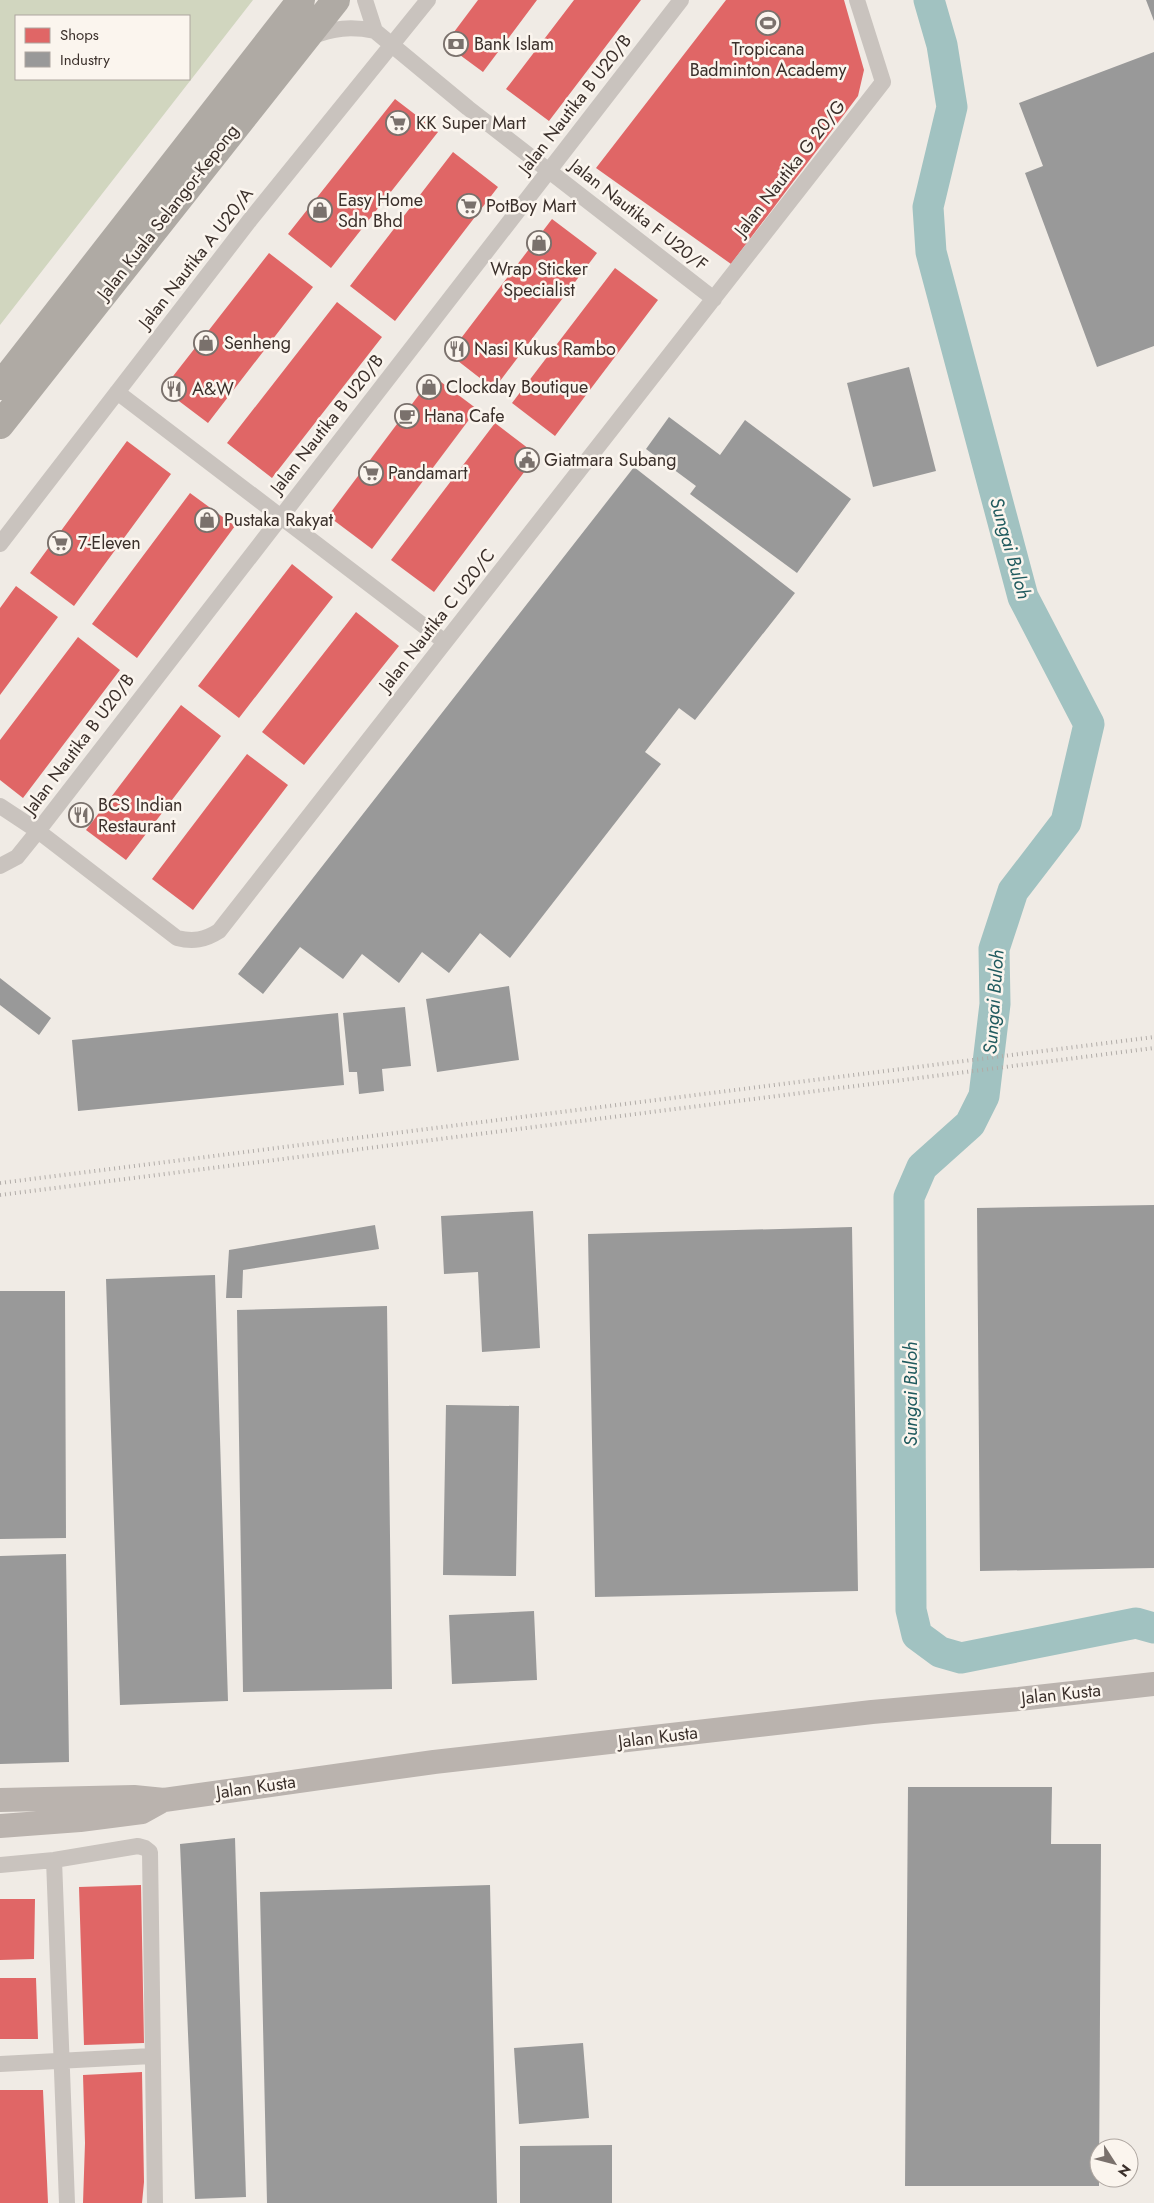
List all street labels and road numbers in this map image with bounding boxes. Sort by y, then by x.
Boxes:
street label: Jalan Nautika B U20/B [511,29,638,181]
street label: Jalan Nautika G 20/G [727,94,852,243]
street label: Jalan Kuala Selangor-Kepong [90,119,245,307]
street label: Jalan Nautika F U20/F [563,152,713,277]
street label: Jalan Nautika A U20/A [131,182,259,336]
street label: Jalan Nautika B U20/B [263,349,390,501]
street label: Jalan Nautika C U20/C [372,543,501,699]
street label: Jalan Nautika B U20/B [16,668,141,822]
street label: Jalan Kusta [1018,1677,1102,1711]
street label: Jalan Kusta [615,1719,699,1755]
street label: Jalan Kusta [213,1769,297,1806]

